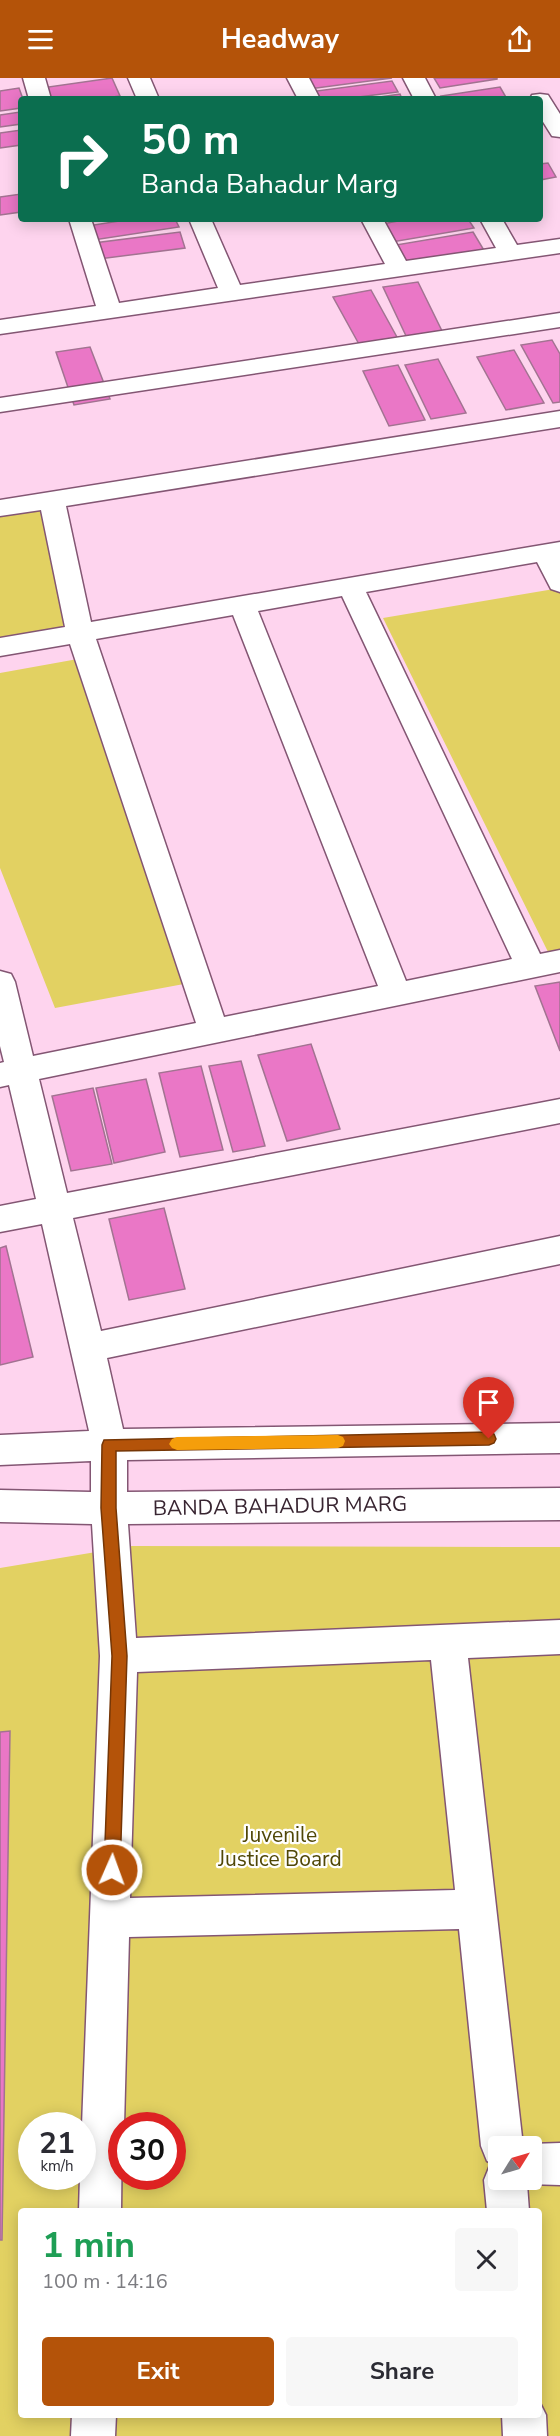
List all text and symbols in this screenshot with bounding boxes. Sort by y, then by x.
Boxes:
text: Headway [221,21,339,58]
icon: menu [24,23,57,56]
icon: share [503,23,536,56]
text: 50 m [141,112,240,169]
icon: right [42,120,120,198]
text: Banda Bahadur Marg [141,166,398,203]
pin [463,1377,514,1439]
icon: arrive [472,1386,505,1419]
street label: BANDA BAHADUR MARG [153,1490,407,1522]
park label: Juvenile Justice Board [217,1821,342,1873]
position arrow [80,1838,144,1902]
speed limit sign: 30 [108,2112,186,2190]
text: 21 [39,2123,75,2164]
north arrow [488,2136,542,2190]
map controls [488,2136,542,2190]
text: km/h [40,2156,74,2176]
text: 1 min [42,2221,135,2270]
button: close [455,2228,518,2291]
text: 100 m · 14:16 [42,2268,168,2295]
button: Exit [42,2337,274,2406]
button: Share [286,2337,518,2406]

